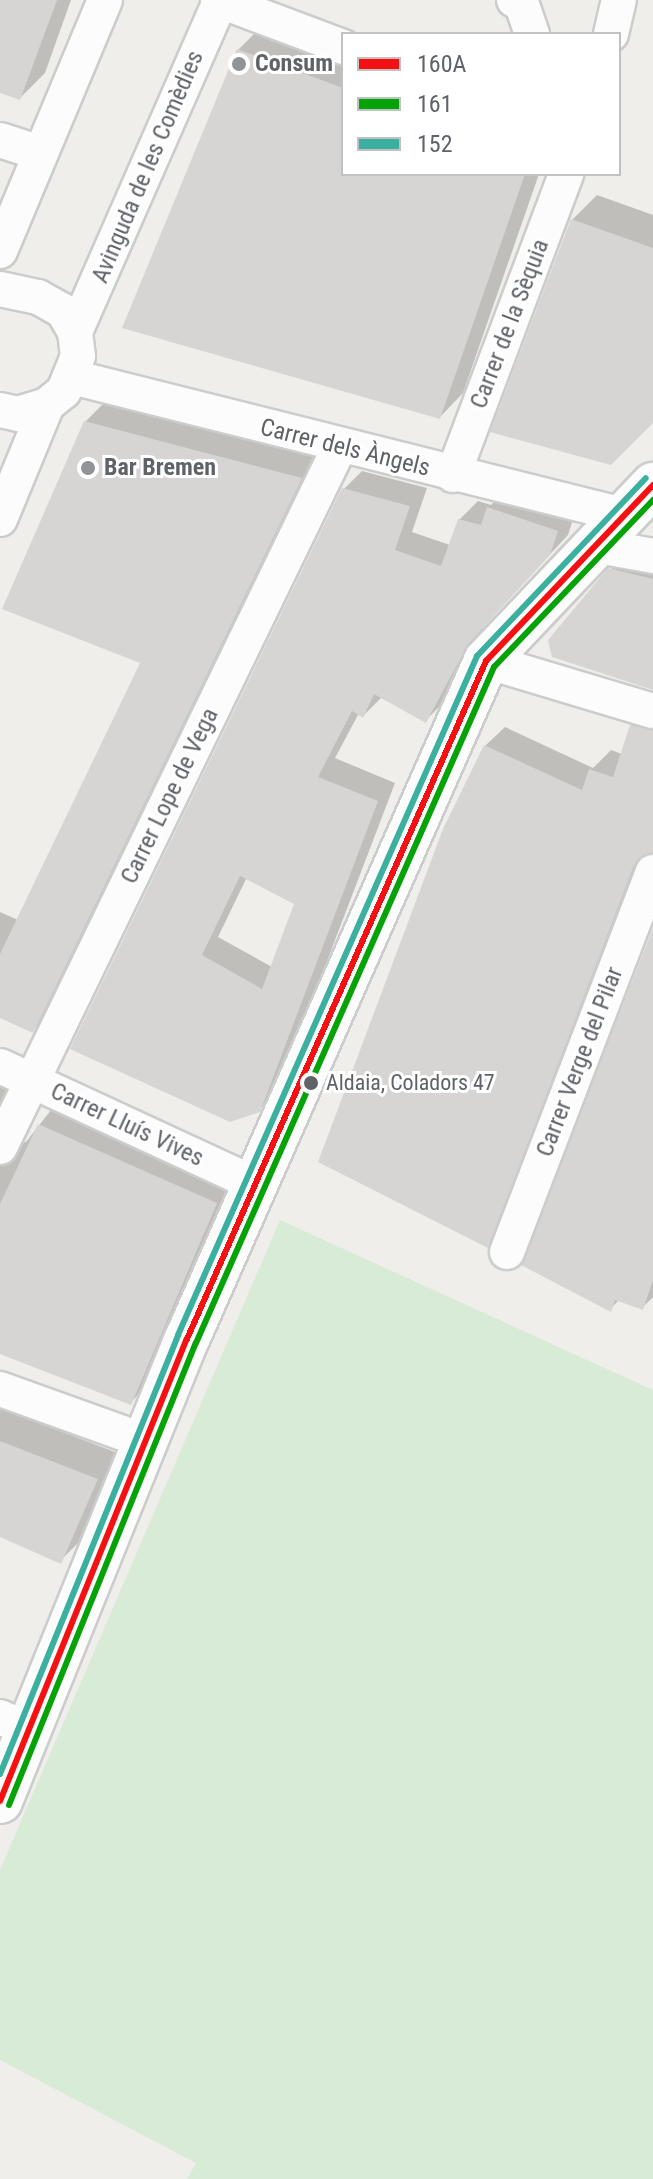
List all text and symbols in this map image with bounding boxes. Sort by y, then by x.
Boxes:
legend [341,32,621,176]
street label: Avinguda de les Comèdies [86,47,210,287]
place label: Consum [255,50,333,78]
text: 160A [417,50,466,78]
marker: Consum [230,55,248,73]
text: 161 [417,90,453,118]
text: 152 [417,130,453,158]
street label: Carrer de la Sèquia [464,235,556,413]
street label: Carrer dels Àngels [257,413,433,483]
place label: Bar Bremen [104,454,216,482]
marker: Bar Bremen [79,459,97,477]
street label: Carrer Lope de Vega [115,703,225,889]
street label: Carrer Verge del Pilar [531,963,629,1161]
place label: Aldaia, Coladors 47 [326,1070,495,1096]
marker: Aldaia, Coladors 47 [303,1075,319,1091]
street label: Carrer Lluís Vives [46,1077,208,1173]

